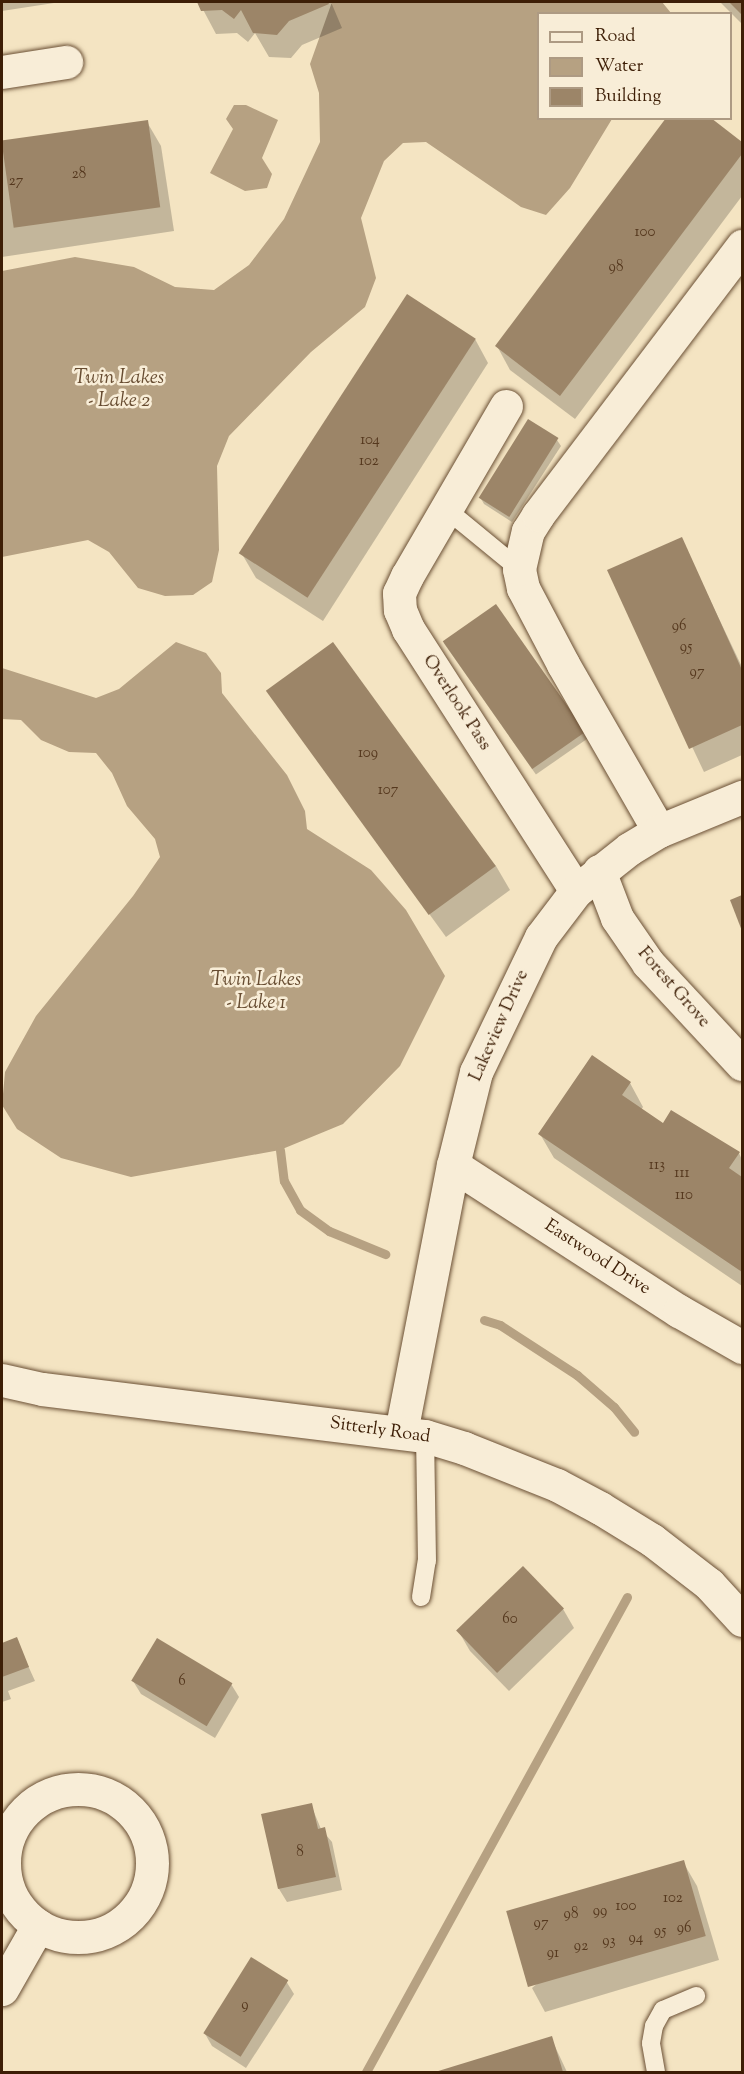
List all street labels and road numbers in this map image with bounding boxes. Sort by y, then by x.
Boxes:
street label: Overlook Pass [417,651,495,755]
street label: Forest Grove [632,943,714,1033]
street label: Lakeview Drive [466,967,534,1085]
street label: Eastwood Drive [540,1216,654,1300]
street label: Sitterly Road [328,1413,432,1449]

